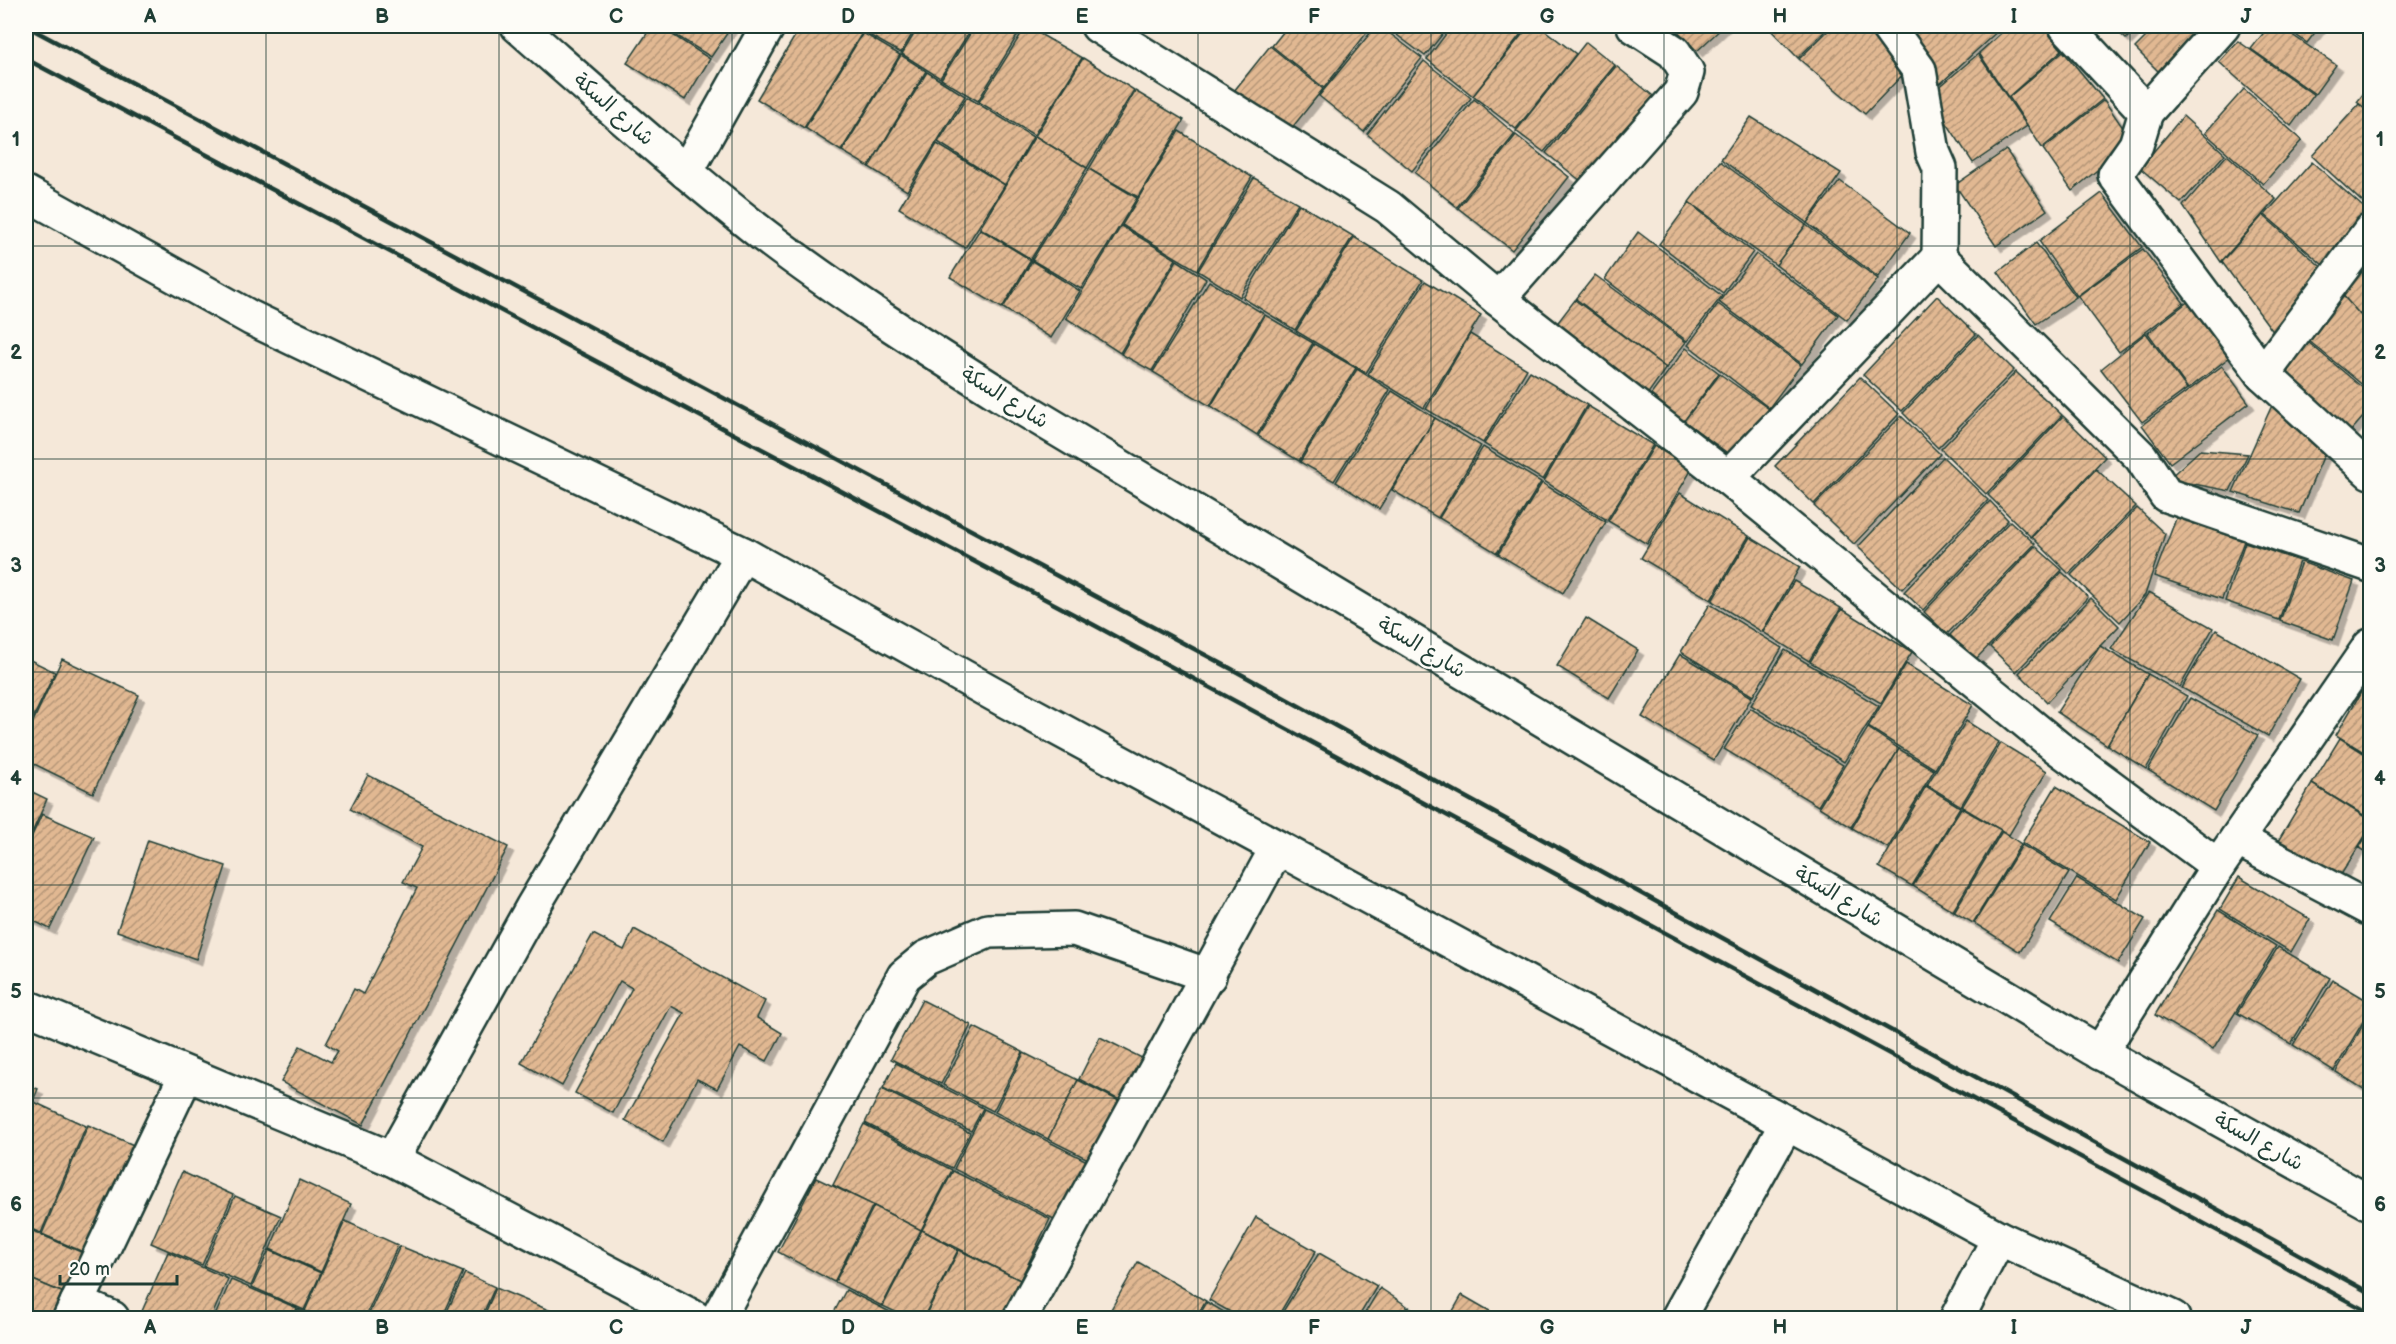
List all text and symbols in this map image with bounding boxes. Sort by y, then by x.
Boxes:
text: A [143,5,157,29]
text: B [375,5,389,29]
text: C [609,5,623,29]
text: D [841,5,855,29]
text: E [1076,5,1089,29]
text: F [1308,5,1320,29]
text: G [1540,5,1555,29]
text: H [1773,5,1787,29]
text: I [2011,5,2017,29]
text: J [2241,5,2253,29]
street label: شارع السكة [567,68,659,153]
text: 1 [12,128,20,152]
text: 1 [2376,128,2384,152]
text: 2 [10,341,22,365]
text: 2 [2374,341,2386,365]
street label: شارع السكة [955,361,1053,436]
text: 3 [10,554,22,578]
text: 3 [2374,554,2386,578]
street label: شارع السكة [1372,611,1470,685]
text: 4 [10,767,22,791]
text: 4 [2374,767,2386,791]
street label: شارع السكة [1789,860,1887,934]
text: 5 [10,980,22,1004]
text: 5 [2374,980,2386,1004]
street label: شارع السكة [2209,1107,2308,1178]
text: 6 [10,1193,22,1217]
text: 6 [2374,1193,2386,1217]
scale bar [60,1248,177,1286]
text: 20 m [69,1259,110,1280]
text: A [143,1316,157,1340]
text: B [375,1316,389,1340]
text: C [609,1316,623,1340]
text: D [841,1316,855,1340]
text: E [1076,1316,1089,1340]
text: F [1308,1316,1320,1340]
text: G [1540,1316,1555,1340]
text: H [1773,1316,1787,1340]
text: I [2011,1316,2017,1340]
text: J [2241,1316,2253,1340]

